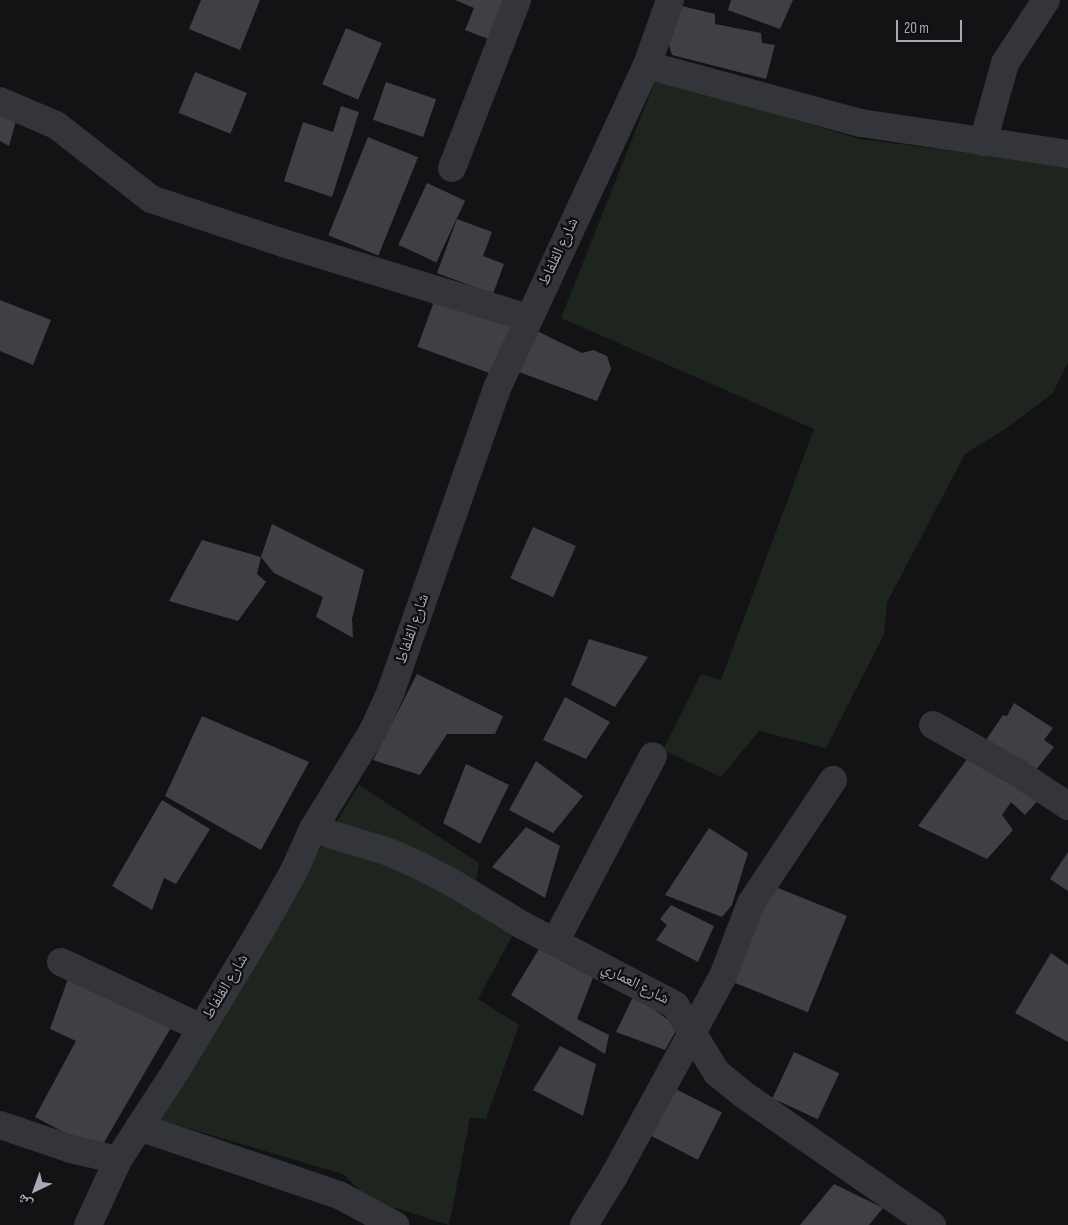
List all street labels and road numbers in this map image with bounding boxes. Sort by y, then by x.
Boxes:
street label: شارع القلفاط [535,215,583,289]
street label: شارع القلفاط [392,591,434,667]
street label: شارع القلفاط [199,951,253,1023]
street label: شارع العماري [598,959,672,1009]

